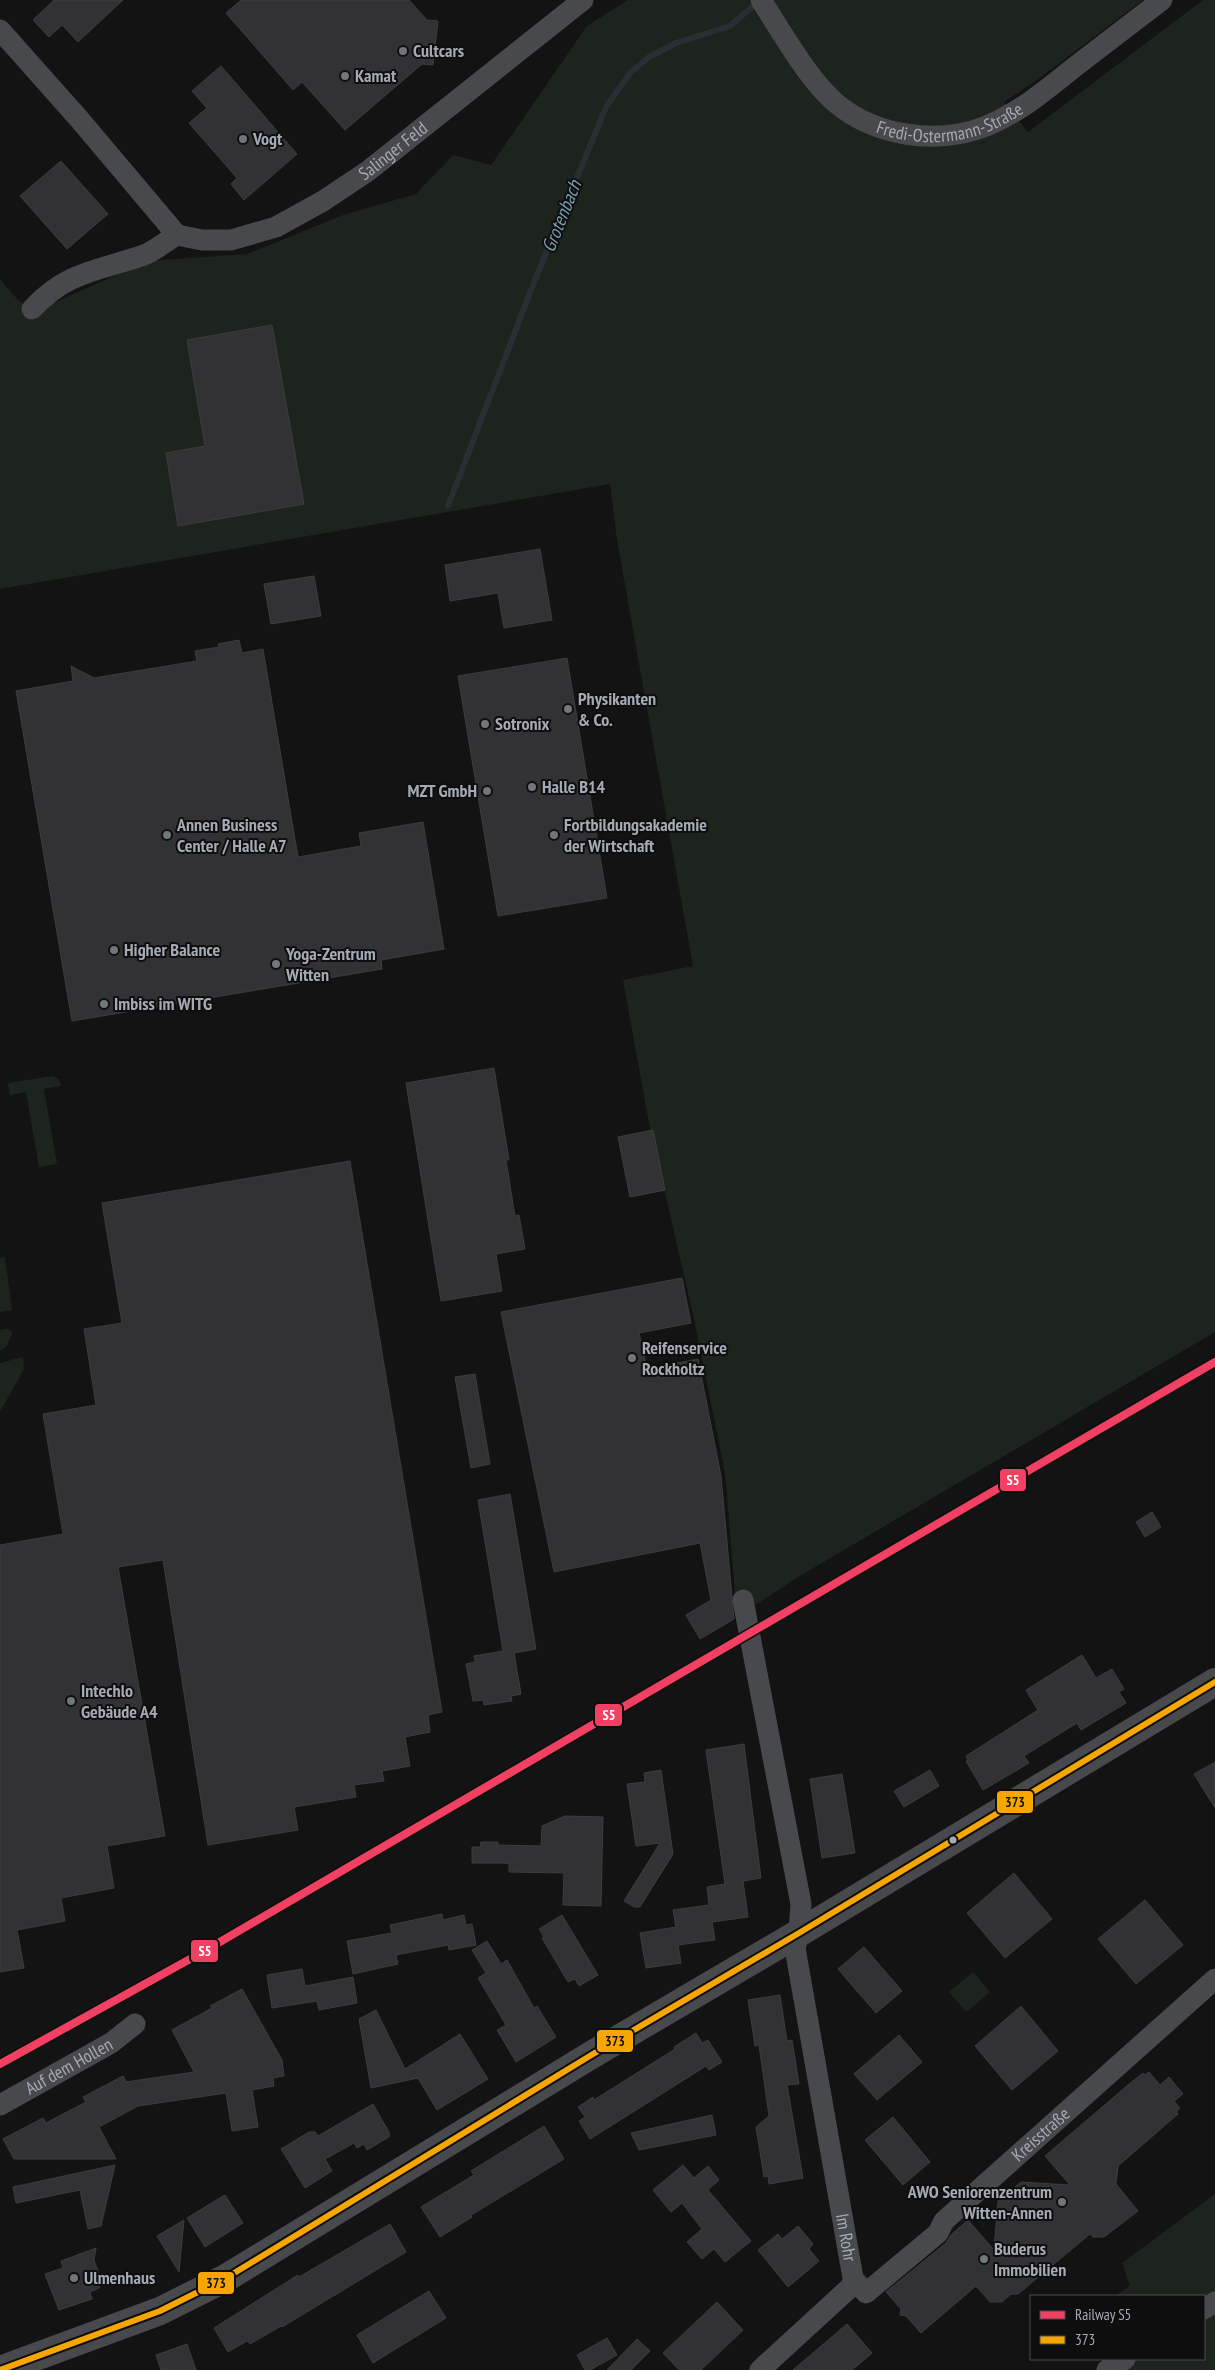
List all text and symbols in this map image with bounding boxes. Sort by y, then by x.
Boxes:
place label: Cultcars [413,39,464,62]
marker: Cultcars [397,45,409,57]
place label: Kamat [355,64,397,87]
marker: Kamat [339,70,351,82]
street label: Fredi-Ostermann-Straße [874,97,1027,147]
street label: Salinger Feld [354,116,432,185]
place label: Vogt [252,127,283,150]
marker: Vogt [237,133,249,145]
water label: Grotenbach [536,175,587,255]
place label: Physikanten & Co. [578,687,656,731]
marker: Physikanten & Co. [562,703,574,715]
place label: Sotronix [495,712,550,735]
marker: Sotronix [479,718,491,730]
place label: Halle B14 [542,775,606,798]
place label: MZT GmbH [407,779,477,802]
marker: Halle B14 [526,781,538,793]
marker: MZT GmbH [481,785,493,797]
place label: Annen Business Center / Halle A7 [176,813,287,857]
place label: Fortbildungsakademie der Wirtschaft [564,813,707,857]
marker: Annen Business Center / Halle A7 [161,829,173,841]
marker: Fortbildungsakademie der Wirtschaft [548,829,560,841]
place label: Higher Balance [124,938,221,961]
place label: Yoga-Zentrum Witten [285,942,376,986]
marker: Higher Balance [108,944,120,956]
marker: Yoga-Zentrum Witten [270,958,282,970]
place label: Imbiss im WITG [114,992,212,1015]
marker: Imbiss im WITG [98,998,110,1010]
place label: Reifenservice Rockholtz [642,1336,727,1380]
marker: Reifenservice Rockholtz [626,1352,638,1364]
line badge: S5 [999,1468,1027,1492]
text: S5 [1007,1471,1019,1489]
place label: Intechlo Gebäude A4 [81,1679,158,1723]
marker: Intechlo Gebäude A4 [65,1695,77,1707]
line badge: S5 [594,1703,623,1727]
text: S5 [603,1706,615,1724]
line badge: 373 [996,1790,1034,1814]
text: 373 [1005,1793,1025,1811]
unlabelled marker [948,1835,958,1845]
line badge: S5 [190,1939,219,1963]
text: S5 [199,1942,211,1960]
line badge: 373 [596,2029,634,2053]
street label: Auf dem Hollen [21,2032,117,2100]
text: 373 [605,2032,625,2050]
street label: Kreisstraße [1007,2102,1074,2166]
place label: AWO Seniorenzentrum Witten-Annen [907,2180,1052,2224]
marker: AWO Seniorenzentrum Witten-Annen [1056,2196,1068,2208]
street label: Im Rohr [831,2212,862,2263]
place label: Buderus Immobilien [994,2237,1066,2281]
marker: Buderus Immobilien [978,2253,990,2265]
place label: Ulmenhaus [84,2266,155,2289]
line badge: 373 [197,2271,235,2295]
marker: Ulmenhaus [68,2272,80,2284]
text: 373 [206,2274,226,2292]
legend [1030,2295,1205,2360]
text: Railway S5 [1075,2305,1131,2324]
text: 373 [1075,2330,1095,2349]

